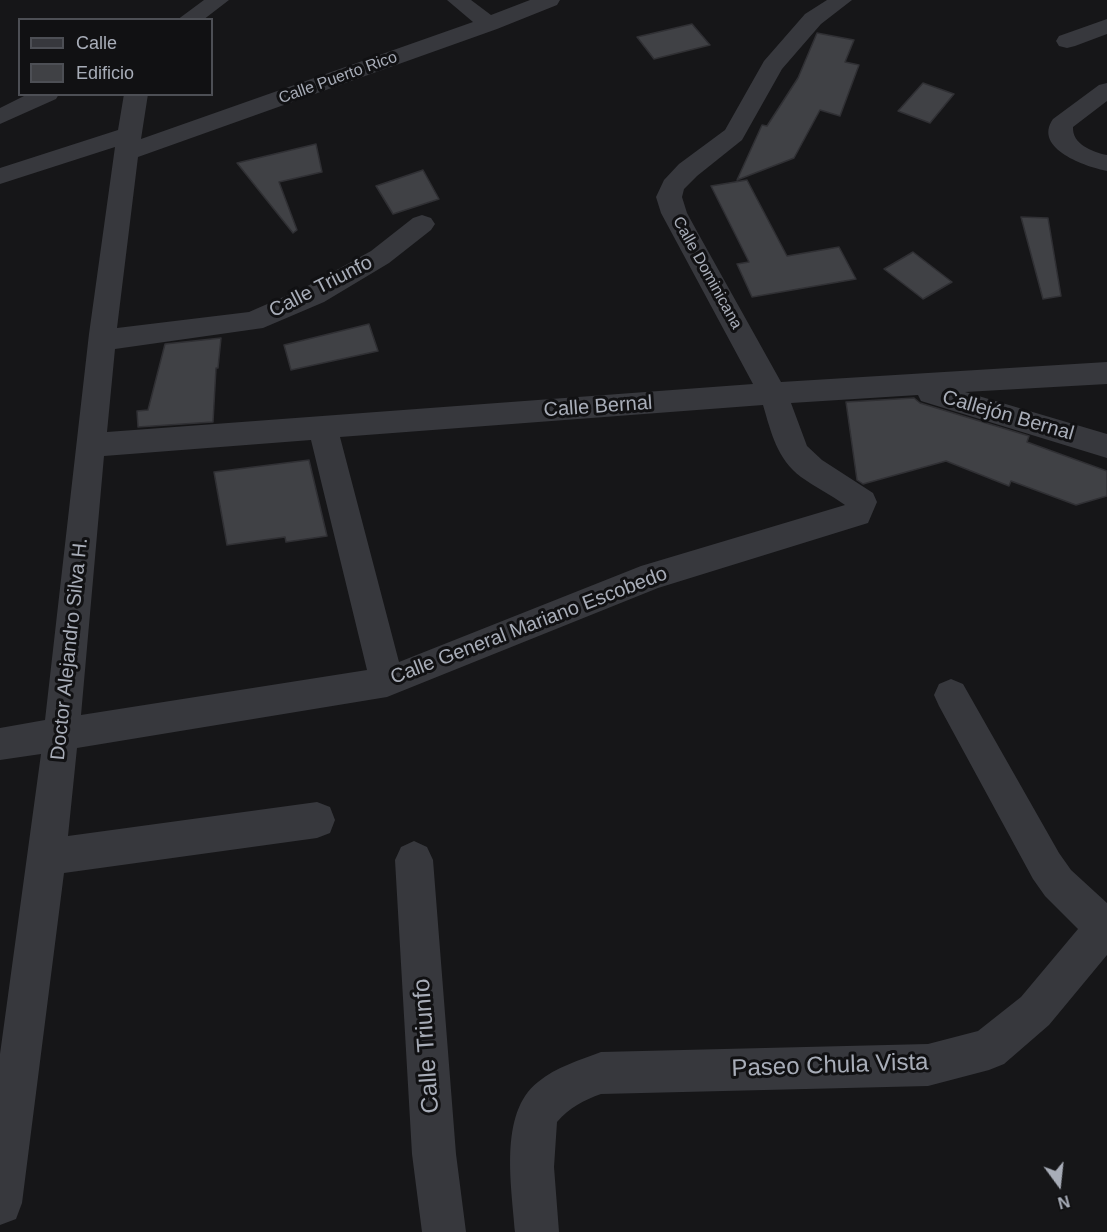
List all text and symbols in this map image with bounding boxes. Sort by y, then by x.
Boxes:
legend [18,18,213,96]
text: Calle [76,33,117,53]
street label: Calle Puerto Rico [276,48,400,108]
text: Edificio [76,63,134,83]
street label: Calle Dominicana [668,214,746,332]
street label: Calle Triunfo [265,251,377,323]
street label: Callejón Bernal [940,386,1076,446]
street label: Calle Bernal [543,391,653,423]
street label: Doctor Alejandro Silva H. [46,537,94,761]
street label: Calle General Mariano Escobedo [387,562,671,690]
street label: Calle Triunfo [408,978,446,1114]
street label: Paseo Chula Vista [731,1048,929,1084]
north arrow [1029,1154,1089,1214]
text: N [1056,1192,1072,1212]

